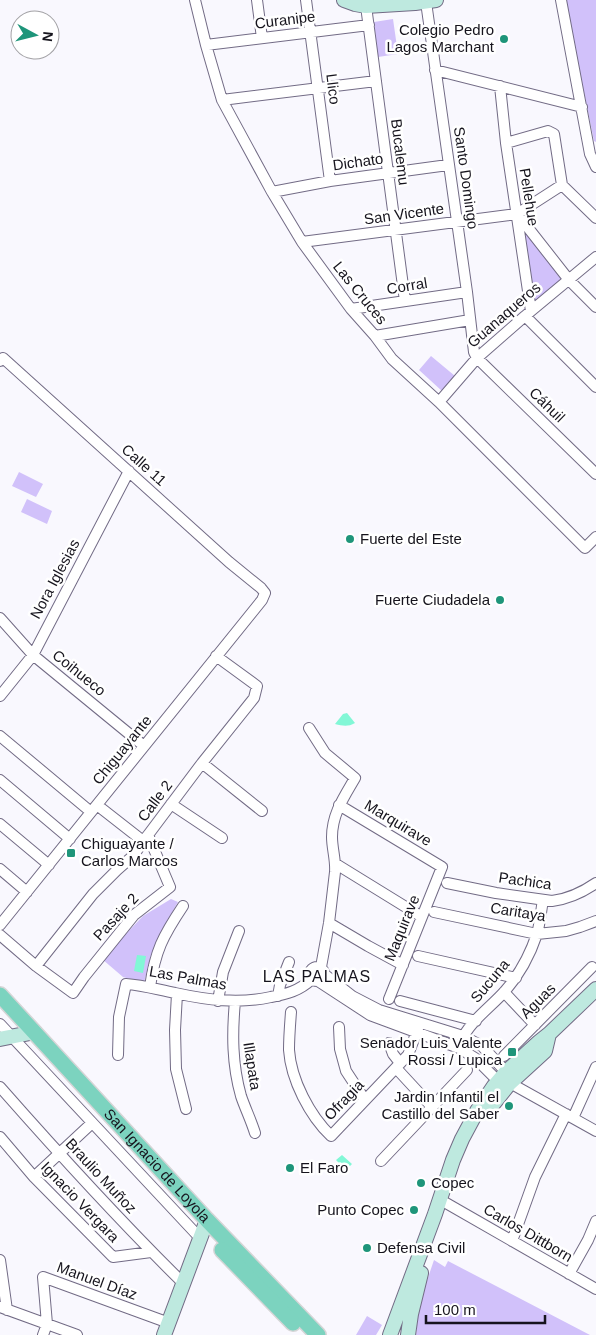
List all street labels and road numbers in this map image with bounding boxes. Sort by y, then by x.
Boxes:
street label: Curanipe [254,7,316,32]
street label: Llico [323,73,344,105]
street label: Bucalemu [388,118,413,186]
street label: Santo Domingo [451,126,482,230]
street label: Dichato [332,150,384,173]
street label: Pellehue [517,167,542,227]
street label: San Vicente [363,199,445,228]
street label: Las Cruces [330,258,391,328]
street label: Corral [385,274,428,297]
street label: Guanaqueros [464,278,544,351]
street label: Cáhuil [526,384,569,426]
street label: Calle 11 [119,440,170,489]
street label: Nora Iglesias [27,536,83,621]
street label: Coihueco [49,646,109,699]
street label: Chiguayante [89,712,155,788]
street label: Calle 2 [134,777,175,824]
street label: Marquirave [362,796,435,849]
street label: Pachica [497,868,553,893]
street label: Pasaje 2 [90,890,142,944]
street label: Maquirave [381,892,423,963]
street label: Caritaya [489,899,548,924]
street label: Sucuna [467,955,513,1006]
street label: Las Palmas [148,962,228,993]
street label: Aguas [517,980,559,1022]
street label: Illapata [240,1041,265,1092]
street label: Ofragia [320,1076,367,1123]
street label: San Ignacio de Loyola [101,1105,214,1226]
street label: Braulio Muñoz [62,1135,140,1217]
street label: Ignacio Vergara [38,1158,123,1246]
street label: Carlos Dittborn [481,1200,576,1265]
street label: Manuel Díaz [55,1258,140,1303]

